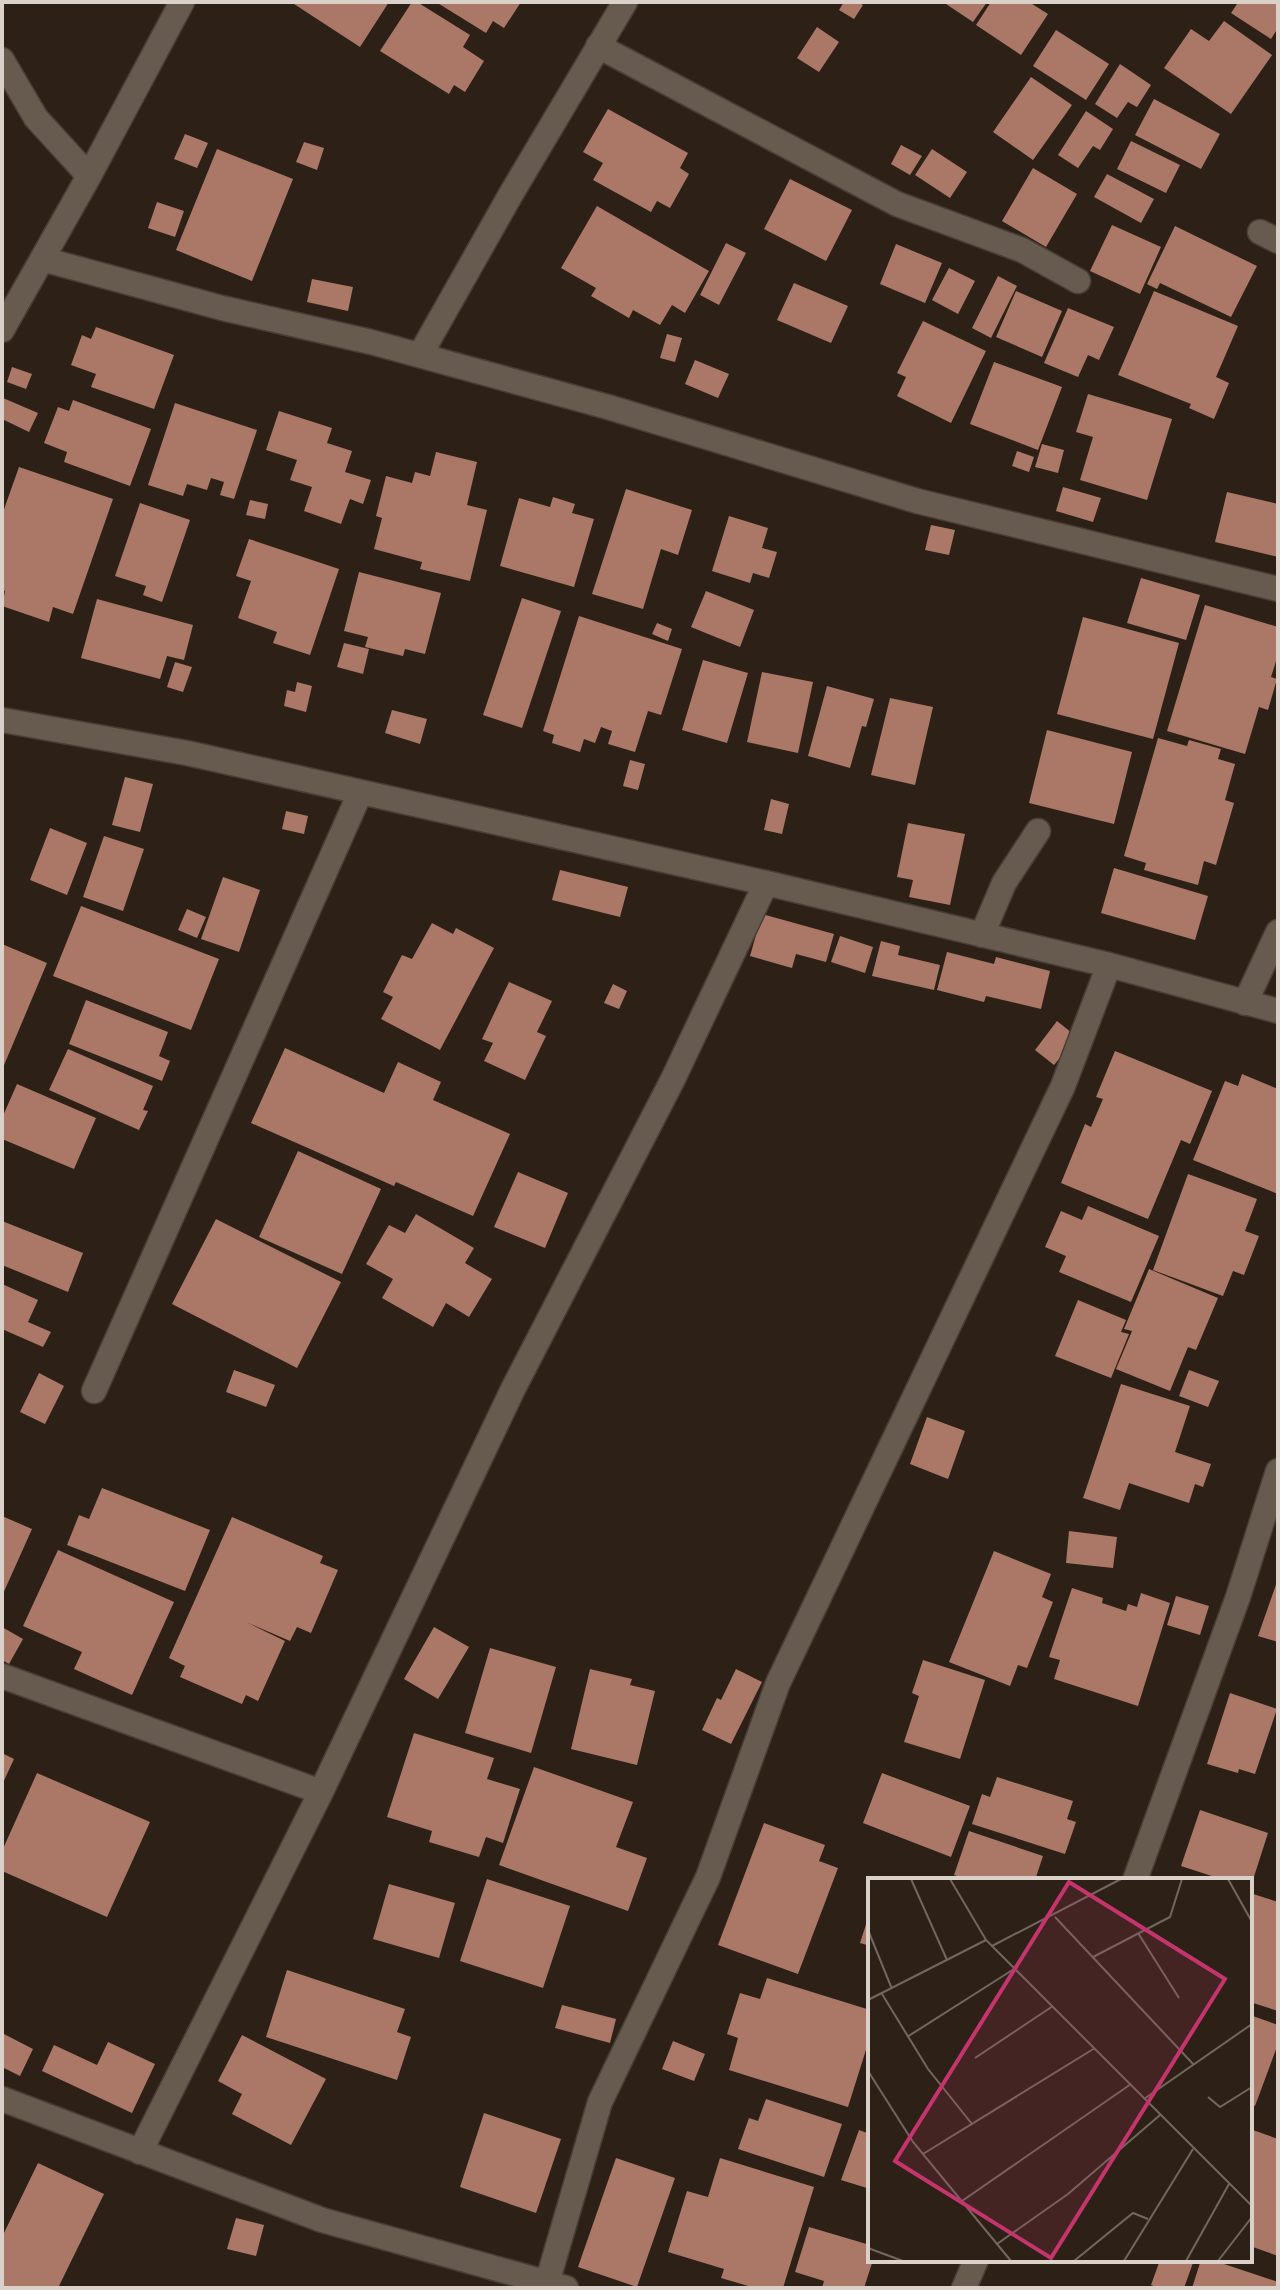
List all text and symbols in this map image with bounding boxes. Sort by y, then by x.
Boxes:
inset map [868,1878,1252,2262]

